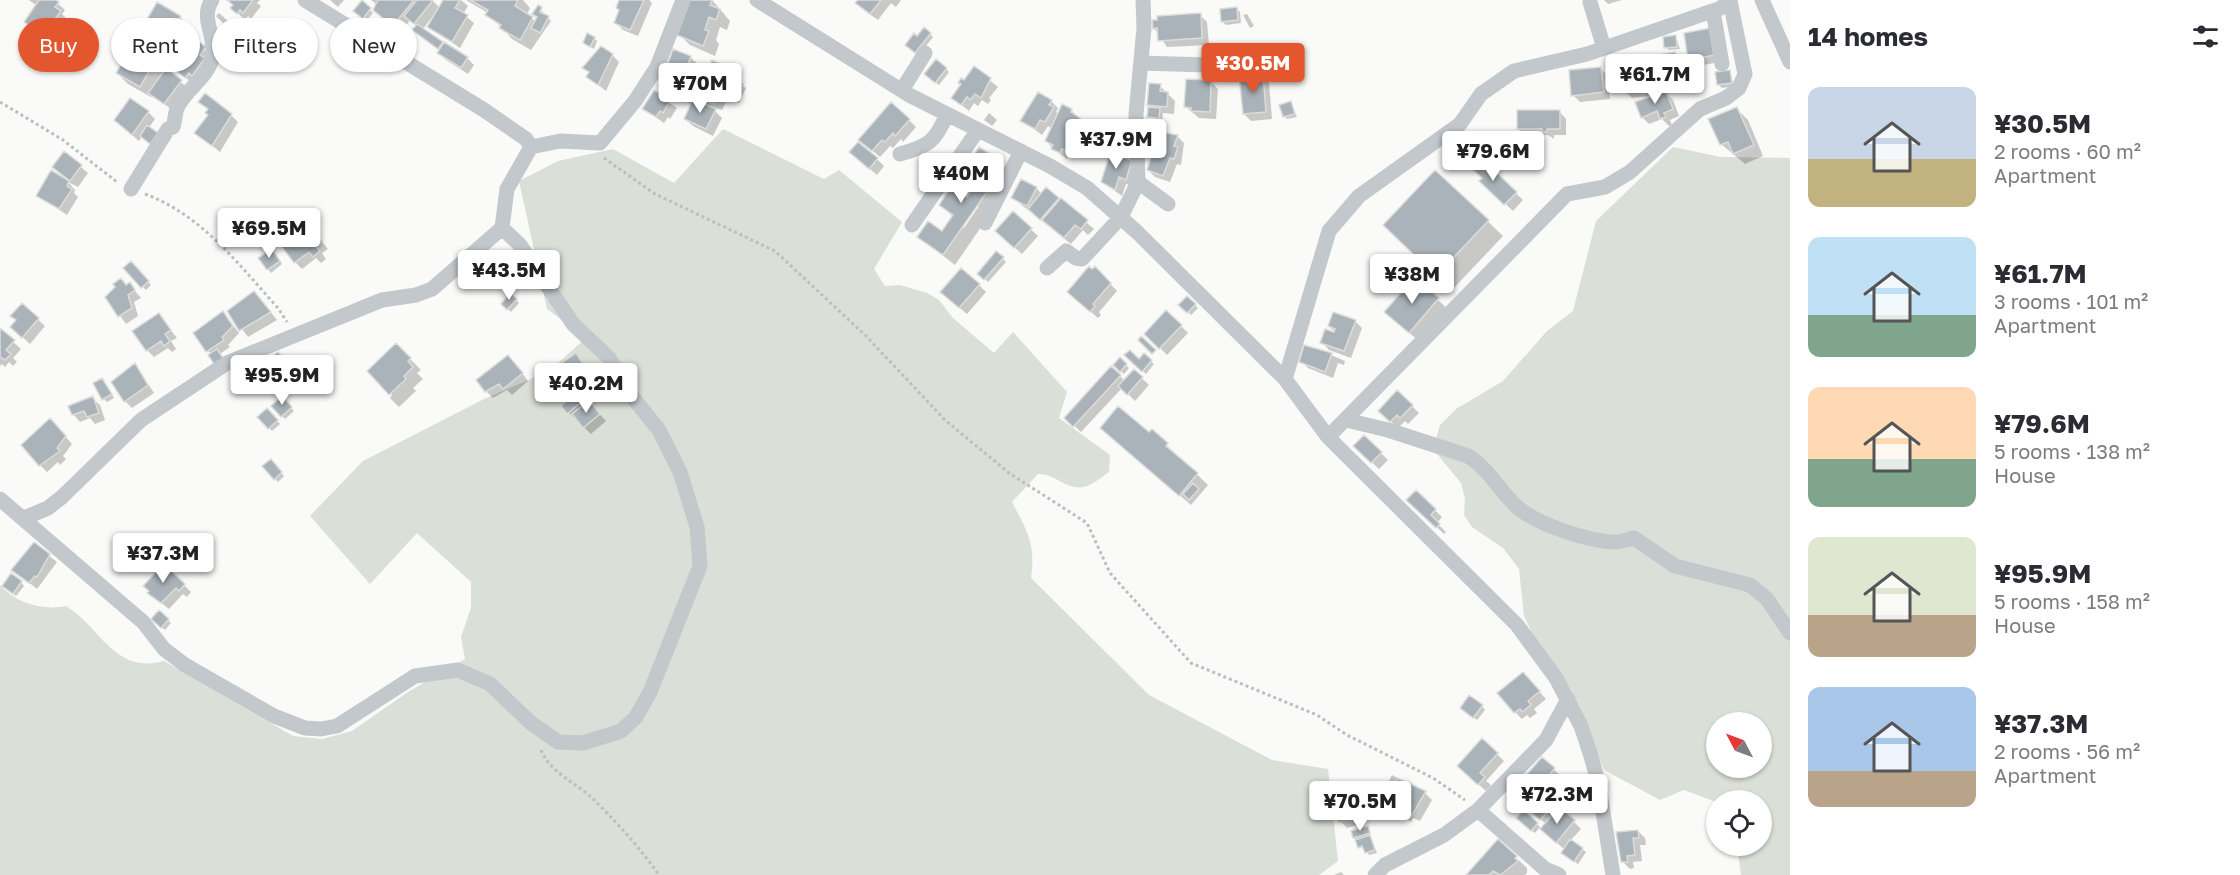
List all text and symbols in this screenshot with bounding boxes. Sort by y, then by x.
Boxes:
chip: Buy [18,18,99,72]
chip: Rent [111,18,200,72]
chip: Filters [212,18,318,72]
chip: New [330,18,417,72]
icon: filters [2189,20,2222,53]
text: 14 homes [1808,21,1928,52]
pin: ¥30.5M [1204,43,1302,94]
text: ¥30.5M [1216,50,1290,74]
pin: ¥61.7M [1606,54,1704,105]
text: ¥61.7M [1619,61,1691,85]
pin: ¥70M [664,63,736,114]
text: ¥70M [673,70,727,94]
text: ¥30.5M [1994,108,2091,139]
icon: home [1856,111,1928,183]
pin: ¥37.9M [1067,119,1165,170]
text: ¥37.9M [1079,126,1153,150]
pin: ¥79.6M [1444,131,1542,182]
text: ¥79.6M [1456,138,1530,162]
text: 2 rooms · 60 m² [1994,139,2141,163]
pin: ¥40M [925,153,997,204]
text: ¥40M [933,160,989,184]
text: Apartment [1994,163,2097,187]
pin: ¥69.5M [220,208,318,259]
text: ¥69.5M [232,215,307,239]
pin: ¥43.5M [460,250,558,301]
pin: ¥38M [1376,254,1448,305]
text: ¥43.5M [472,257,546,281]
text: ¥61.7M [1994,258,2087,289]
text: ¥38M [1384,261,1440,285]
icon: home [1856,261,1928,333]
text: 3 rooms · 101 m² [1994,289,2148,313]
text: Apartment [1994,313,2097,337]
pin: ¥95.9M [233,355,331,406]
text: ¥95.9M [245,362,320,386]
pin: ¥40.2M [537,363,635,414]
text: ¥40.2M [548,370,624,394]
text: ¥79.6M [1994,408,2090,439]
icon: home [1856,411,1928,483]
text: 5 rooms · 138 m² [1994,439,2150,463]
text: House [1994,463,2056,487]
pin: ¥37.3M [114,533,212,584]
text: ¥37.3M [127,540,199,564]
text: ¥95.9M [1994,558,2092,589]
icon: home [1856,561,1928,633]
text: 5 rooms · 158 m² [1994,589,2150,613]
text: House [1994,613,2056,637]
text: ¥37.3M [1994,708,2089,739]
icon: home [1856,711,1928,783]
north arrow [1706,712,1772,778]
map controls [1706,712,1772,856]
text: 2 rooms · 56 m² [1994,739,2140,763]
text: Apartment [1994,763,2097,787]
pin: ¥72.3M [1508,774,1606,825]
pin: ¥70.5M [1311,781,1409,832]
text: ¥72.3M [1521,781,1593,805]
text: ¥70.5M [1323,788,1397,812]
button: locate [1706,790,1772,856]

